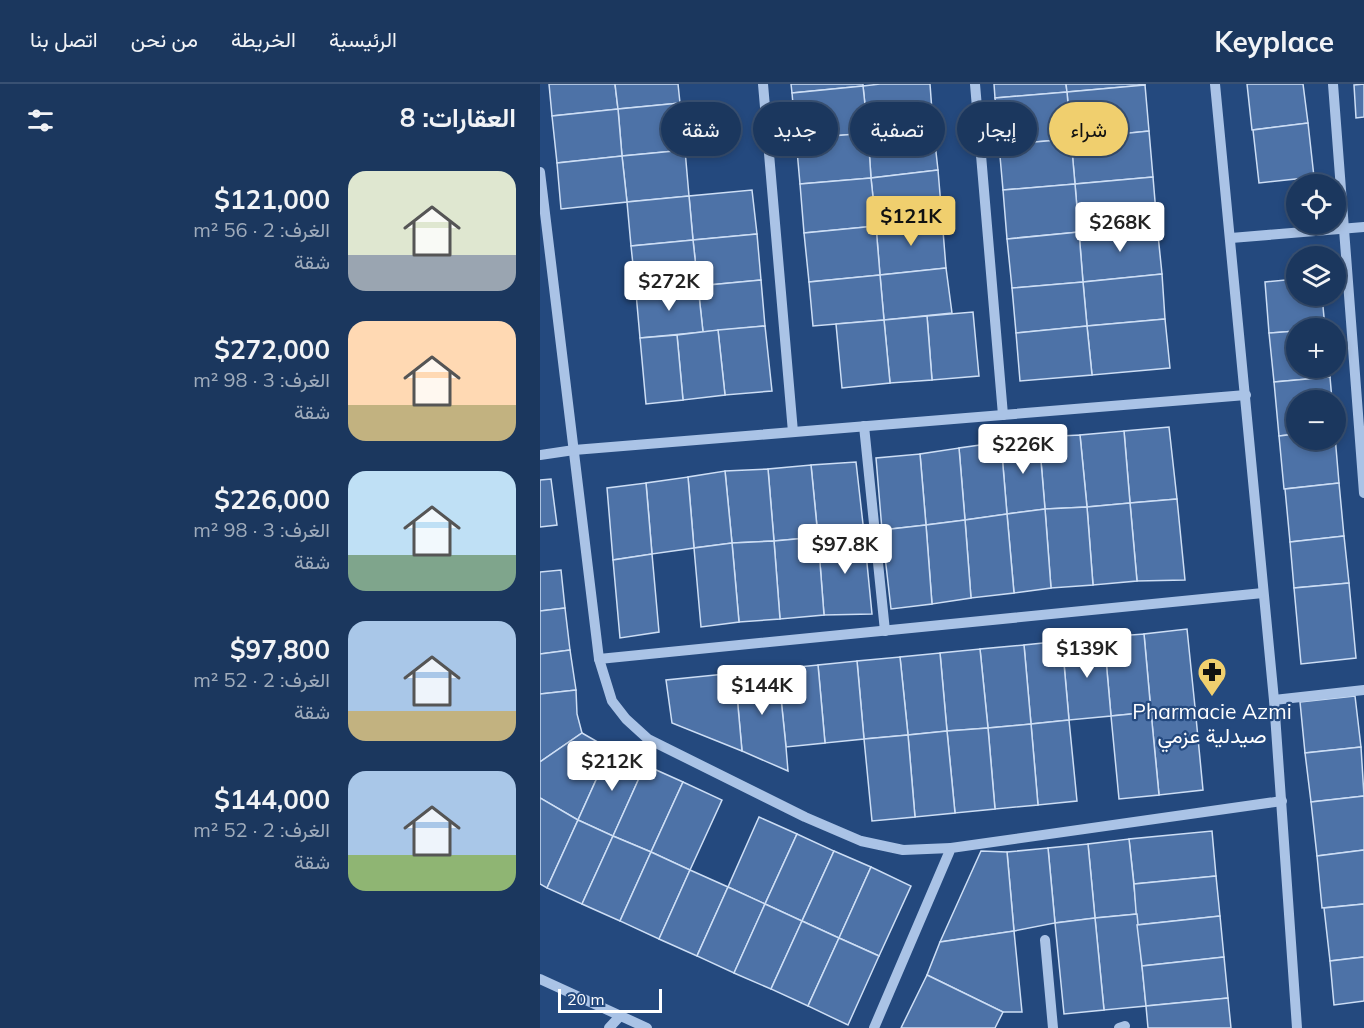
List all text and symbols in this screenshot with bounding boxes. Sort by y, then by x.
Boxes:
text: Keyplace [1214,24,1334,59]
text: اتصل بنا [30,26,98,52]
text: من نحن [131,26,198,52]
text: الخريطة [231,26,296,52]
text: الرئيسية [329,26,397,52]
text: العقارات: 8 [400,101,516,134]
chip: شقة [661,102,741,156]
chip: جديد [753,102,838,156]
chip: تصفية [850,102,945,156]
chip: إيجار [957,102,1037,156]
chip: شراء [1049,102,1128,156]
icon: filters [24,104,57,137]
map controls [1286,174,1346,450]
button: locate [1286,174,1346,234]
text: $121,000 [214,183,330,216]
icon: home [396,195,468,267]
pin: $121K [869,196,953,247]
pin: $268K [1078,202,1162,253]
text: $121K [880,203,942,228]
text: $268K [1089,209,1151,234]
text: الغرف: 2 · 56 m² [193,217,330,242]
button: layers [1286,246,1346,306]
text: شقة [294,249,330,274]
pin: $272K [627,261,711,312]
text: $272K [638,268,700,293]
button: + [1286,318,1346,378]
text: $272,000 [214,333,330,366]
icon: home [396,345,468,417]
text: الغرف: 3 · 98 m² [193,367,330,392]
button: − [1286,390,1346,450]
text: شقة [294,399,330,424]
pin: $226K [981,424,1065,475]
text: $226K [992,431,1054,456]
text: $226,000 [214,483,330,516]
icon: home [396,495,468,567]
text: الغرف: 3 · 98 m² [193,517,330,542]
pin: $97.8K [796,524,894,575]
text: $97.8K [812,531,878,556]
text: شقة [294,549,330,574]
pin: $139K [1045,628,1129,679]
text: $97,800 [230,633,330,666]
text: $139K [1056,635,1118,660]
icon: home [396,645,468,717]
pharmacy icon: Pharmacie Azmi صيدلية عزمي [1196,656,1228,698]
pin: $144K [720,665,804,716]
text: الغرف: 2 · 52 m² [193,667,330,692]
text: $144K [731,672,793,697]
place label: Pharmacie Azmi صيدلية عزمي [1132,698,1292,753]
text: شقة [294,699,330,724]
pin: $212K [570,741,654,792]
text: $212K [581,748,643,773]
text: $144,000 [214,783,330,816]
icon: home [396,795,468,867]
text: الغرف: 2 · 52 m² [193,817,330,842]
text: شقة [294,849,330,874]
scale bar [558,986,662,1014]
text: 20 m [567,989,604,1009]

